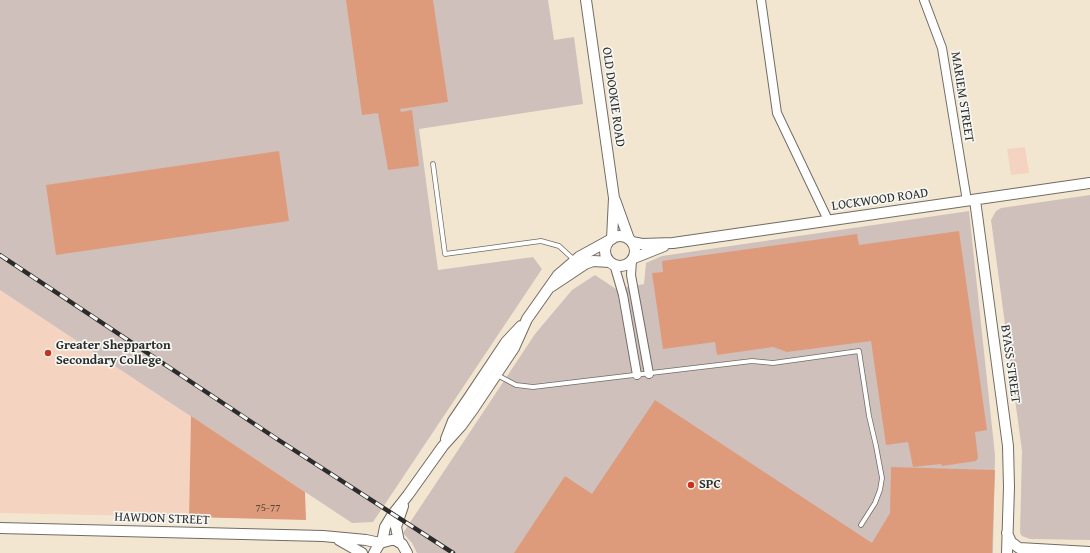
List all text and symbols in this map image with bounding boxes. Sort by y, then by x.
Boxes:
street label: OLD DOOKIE ROAD [598,46,628,148]
street label: MARIEM STREET [947,51,977,143]
street label: LOCKWOOD ROAD [831,186,929,214]
street label: BYASS STREET [997,324,1023,404]
place label: Greater Shepparton Secondary College [56,338,171,369]
marker: Greater Shepparton Secondary College [43,348,53,358]
place label: SPC [699,477,721,493]
marker: SPC [686,480,696,490]
house number: 75-77 [256,501,280,515]
street label: HAWDON STREET [114,510,210,528]

